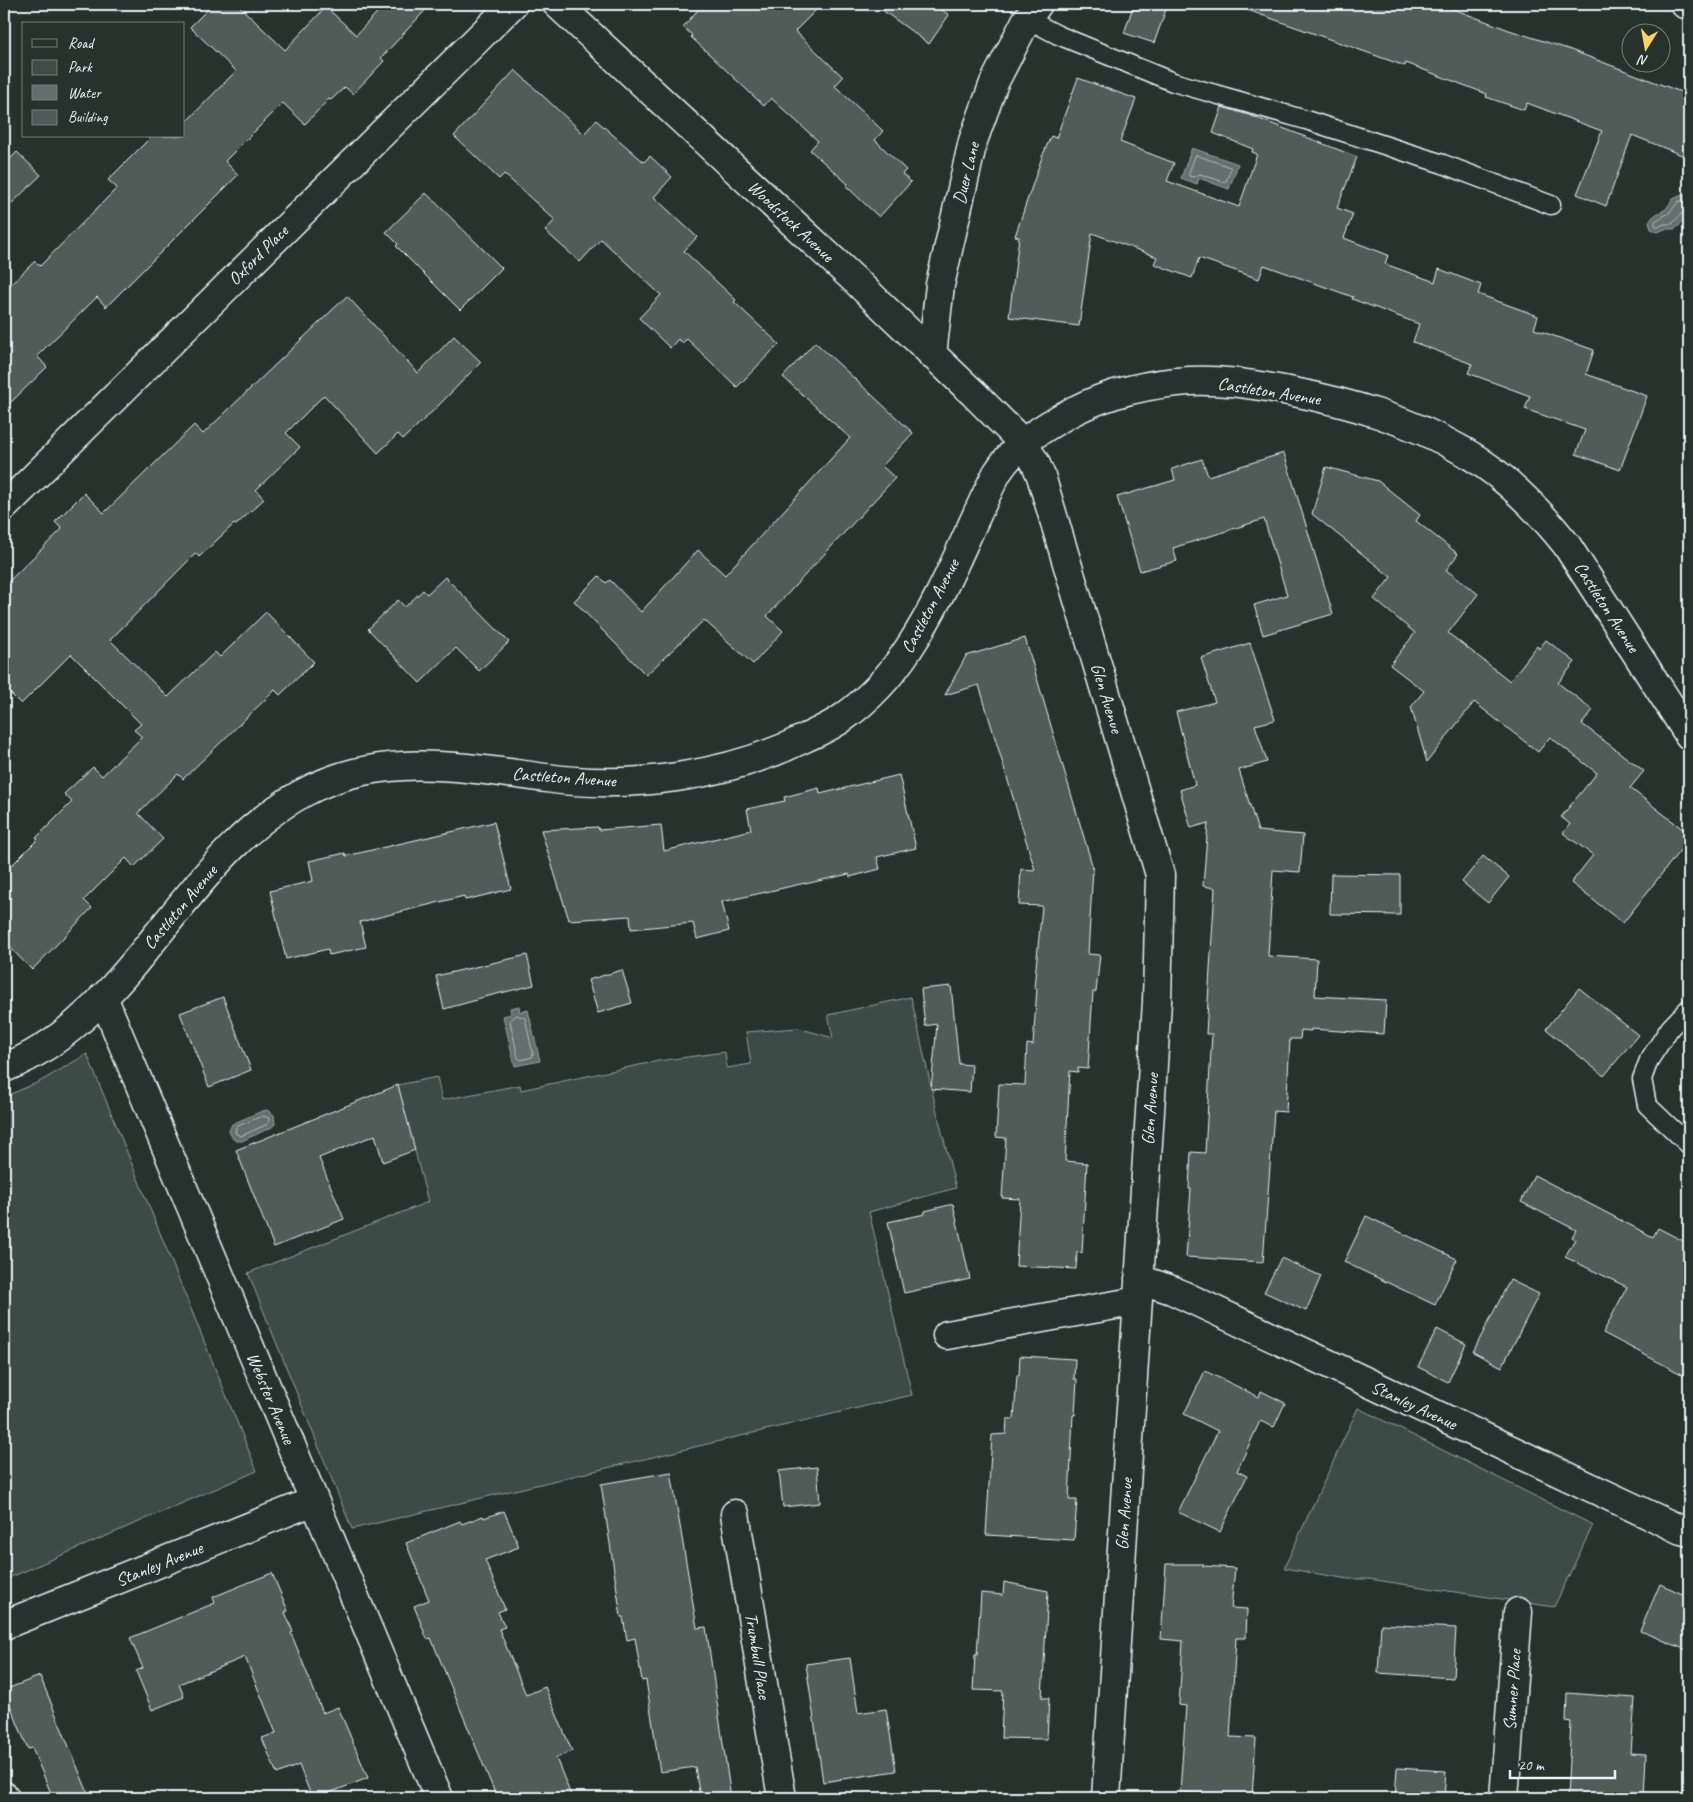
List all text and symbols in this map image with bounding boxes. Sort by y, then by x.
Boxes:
legend [22,22,185,138]
north arrow [1620,22,1670,72]
text: Road [68,34,95,53]
text: N [1635,51,1649,69]
text: Park [68,58,93,77]
text: Water [68,84,102,103]
text: Building [68,108,108,127]
street label: Duer Lane [948,139,985,206]
street label: Woodstock Avenue [743,175,840,267]
street label: Oxford Place [223,219,294,290]
street label: Castleton Avenue [1216,372,1323,410]
street label: Castleton Avenue [896,554,965,657]
street label: Castleton Avenue [1570,558,1645,657]
street label: Glen Avenue [1086,660,1128,737]
street label: Castleton Avenue [512,762,618,792]
street label: Castleton Avenue [138,859,222,954]
street label: Glen Avenue [1137,1071,1164,1146]
street label: Webster Avenue [242,1349,301,1448]
street label: Stanley Avenue [1368,1376,1461,1435]
street label: Glen Avenue [1111,1476,1138,1551]
street label: Stanley Avenue [112,1536,207,1591]
street label: Trumbull Place [740,1611,776,1702]
street label: Sumner Place [1498,1648,1526,1731]
scale bar [1510,1747,1616,1779]
text: 20 m [1518,1756,1545,1775]

